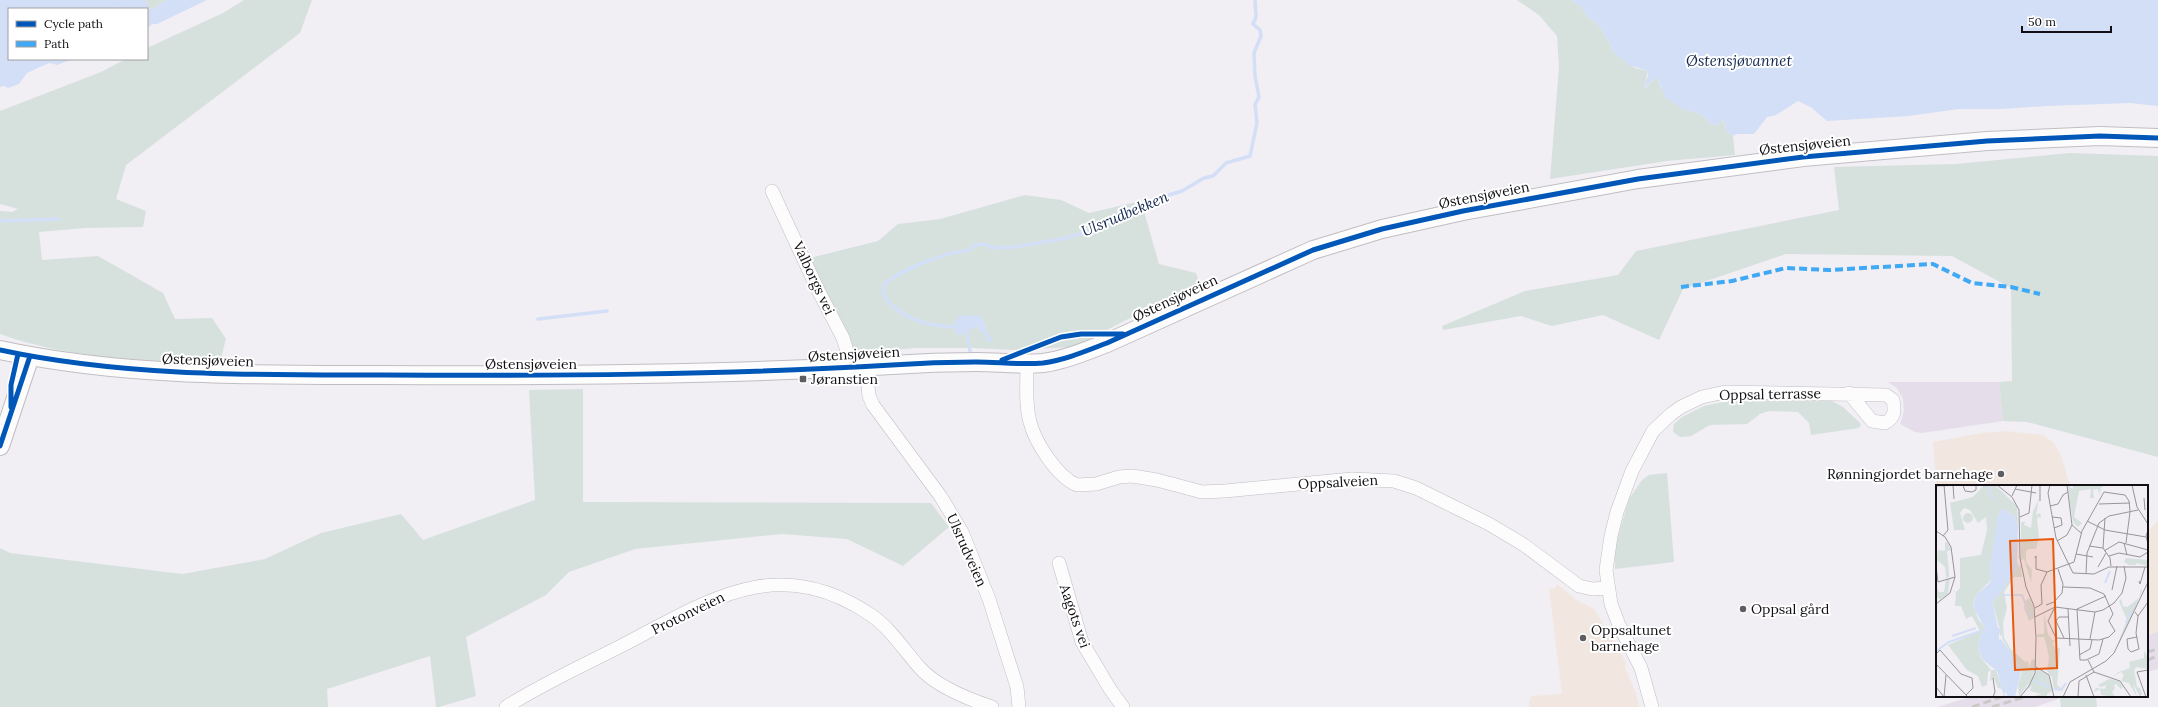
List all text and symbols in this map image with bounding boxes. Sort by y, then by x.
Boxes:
legend [8,8,148,60]
scale bar [2022,8,2111,34]
text: 50 m [2028,14,2056,29]
text: Cycle path [44,16,103,31]
text: Path [44,36,69,51]
water label: Østensjøvannet [1686,51,1792,70]
street label: Østensjøveien [1758,131,1852,159]
street label: Østensjøveien [1437,177,1531,213]
water label: Ulsrudbekken [1078,186,1172,240]
street label: Valborgs vei [789,238,839,317]
street label: Østensjøveien [1130,270,1221,326]
street label: Østensjøveien [808,343,901,365]
street label: Østensjøveien [162,349,255,371]
street label: Østensjøveien [485,355,577,373]
place label: Jøranstien [810,370,878,388]
marker: Jøranstien [798,374,808,384]
street label: Oppsal terrasse [1719,384,1821,404]
place label: Rønningjordet barnehage [1827,465,1993,483]
marker: Rønningjordet barnehage [1996,469,2006,479]
street label: Oppsalveien [1298,471,1379,493]
inset map [1936,485,2148,697]
street label: Ulsrudveien [943,511,991,590]
street label: Aagots vei [1055,581,1094,650]
street label: Protonveien [648,587,728,638]
place label: Oppsal gård [1751,600,1829,618]
marker: Oppsal gård [1738,604,1748,614]
place label: Oppsaltunet barnehage [1591,621,1672,655]
marker: Oppsaltunet barnehage [1578,633,1588,643]

